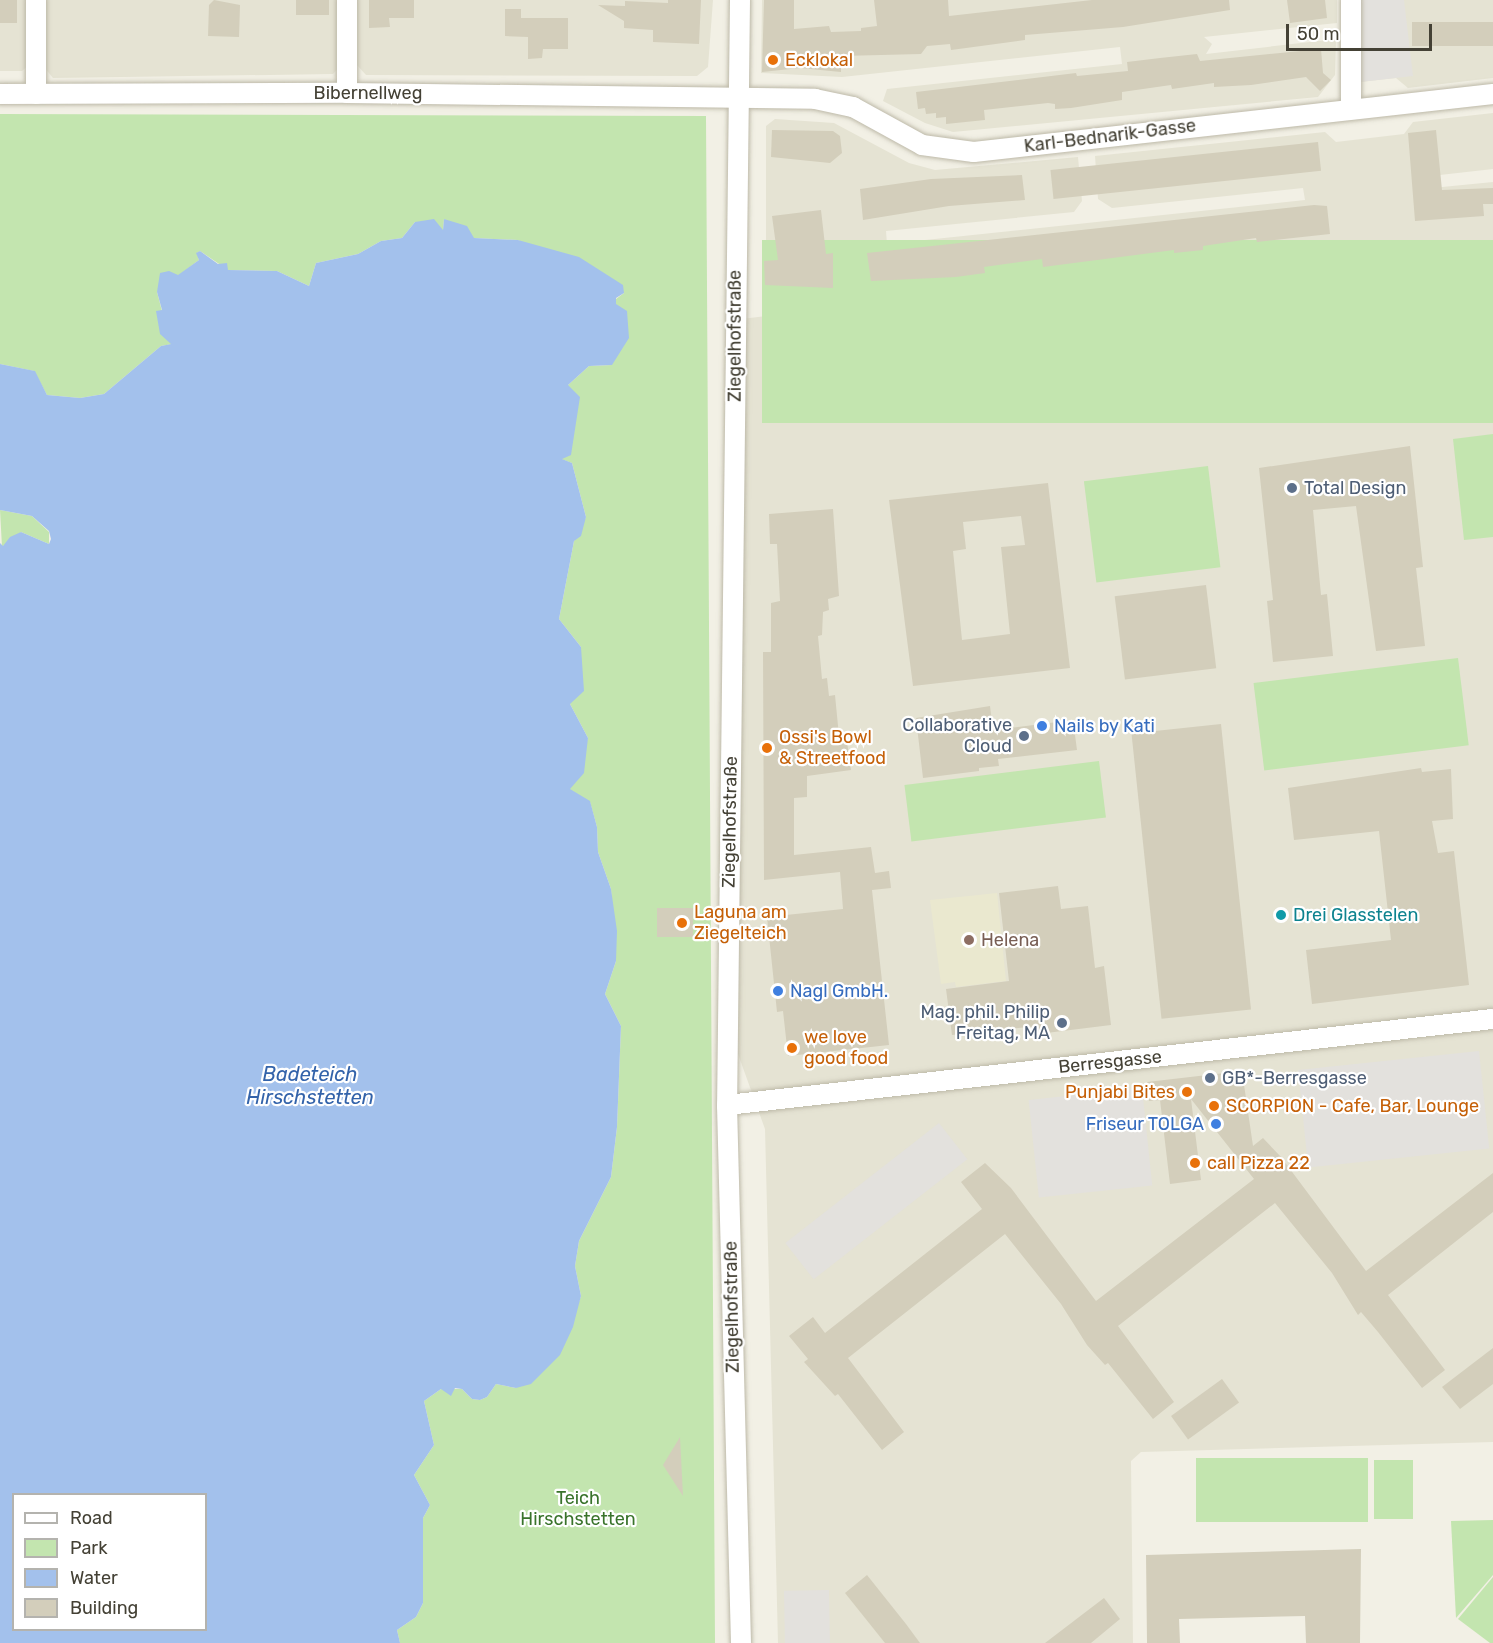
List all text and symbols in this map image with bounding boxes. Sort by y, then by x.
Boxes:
scale bar [1289,12,1434,50]
text: 50 m [1297,23,1340,45]
place label: Ecklokal [785,49,853,71]
marker: Ecklokal [766,53,780,67]
street label: Bibernellweg [314,82,422,104]
street label: Karl-Bednarik-Gasse [1023,115,1197,157]
street label: Ziegelhofstraße [724,270,746,402]
place label: Total Design [1304,477,1406,499]
marker: Total Design [1285,481,1299,495]
place label: Collaborative Cloud [902,715,1012,758]
place label: Nails by Kati [1054,715,1155,737]
marker: Nails by Kati [1035,719,1049,733]
place label: Ossi's Bowl & Streetfood [779,727,886,770]
marker: Collaborative Cloud [1017,729,1031,743]
marker: Ossi's Bowl & Streetfood [760,741,774,755]
street label: Ziegelhofstraße [718,756,742,888]
place label: Laguna am Ziegelteich [694,902,787,944]
place label: Drei Glasstelen [1293,904,1418,926]
marker: Drei Glasstelen [1274,908,1288,922]
marker: Laguna am Ziegelteich [675,916,689,930]
place label: Helena [981,929,1039,951]
marker: Helena [962,933,976,947]
place label: Nagl GmbH. [790,980,888,1002]
marker: Nagl GmbH. [771,984,785,998]
place label: Mag. phil. Philip Freitag, MA [920,1002,1050,1044]
marker: Mag. phil. Philip Freitag, MA [1055,1016,1069,1030]
place label: we love good food [804,1027,889,1070]
marker: we love good food [785,1041,799,1055]
street label: Berresgasse [1057,1046,1163,1078]
water label: Badeteich Hirschstetten [246,1062,374,1109]
place label: GB*-Berresgasse [1222,1067,1367,1089]
marker: GB*-Berresgasse [1203,1071,1217,1085]
place label: Punjabi Bites [1065,1081,1175,1103]
marker: Punjabi Bites [1180,1085,1194,1099]
place label: SCORPION - Cafe, Bar, Lounge [1226,1095,1479,1117]
marker: SCORPION - Cafe, Bar, Lounge [1207,1099,1221,1113]
place label: Friseur TOLGA [1085,1113,1204,1135]
marker: Friseur TOLGA [1209,1117,1223,1131]
place label: call Pizza 22 [1207,1152,1310,1174]
marker: call Pizza 22 [1188,1156,1202,1170]
street label: Ziegelhofstraße [720,1241,744,1373]
park label: Teich Hirschstetten [520,1488,636,1530]
legend [12,1493,207,1631]
text: Road [70,1507,113,1529]
text: Park [70,1537,107,1559]
text: Water [70,1567,118,1589]
text: Building [70,1597,138,1619]

